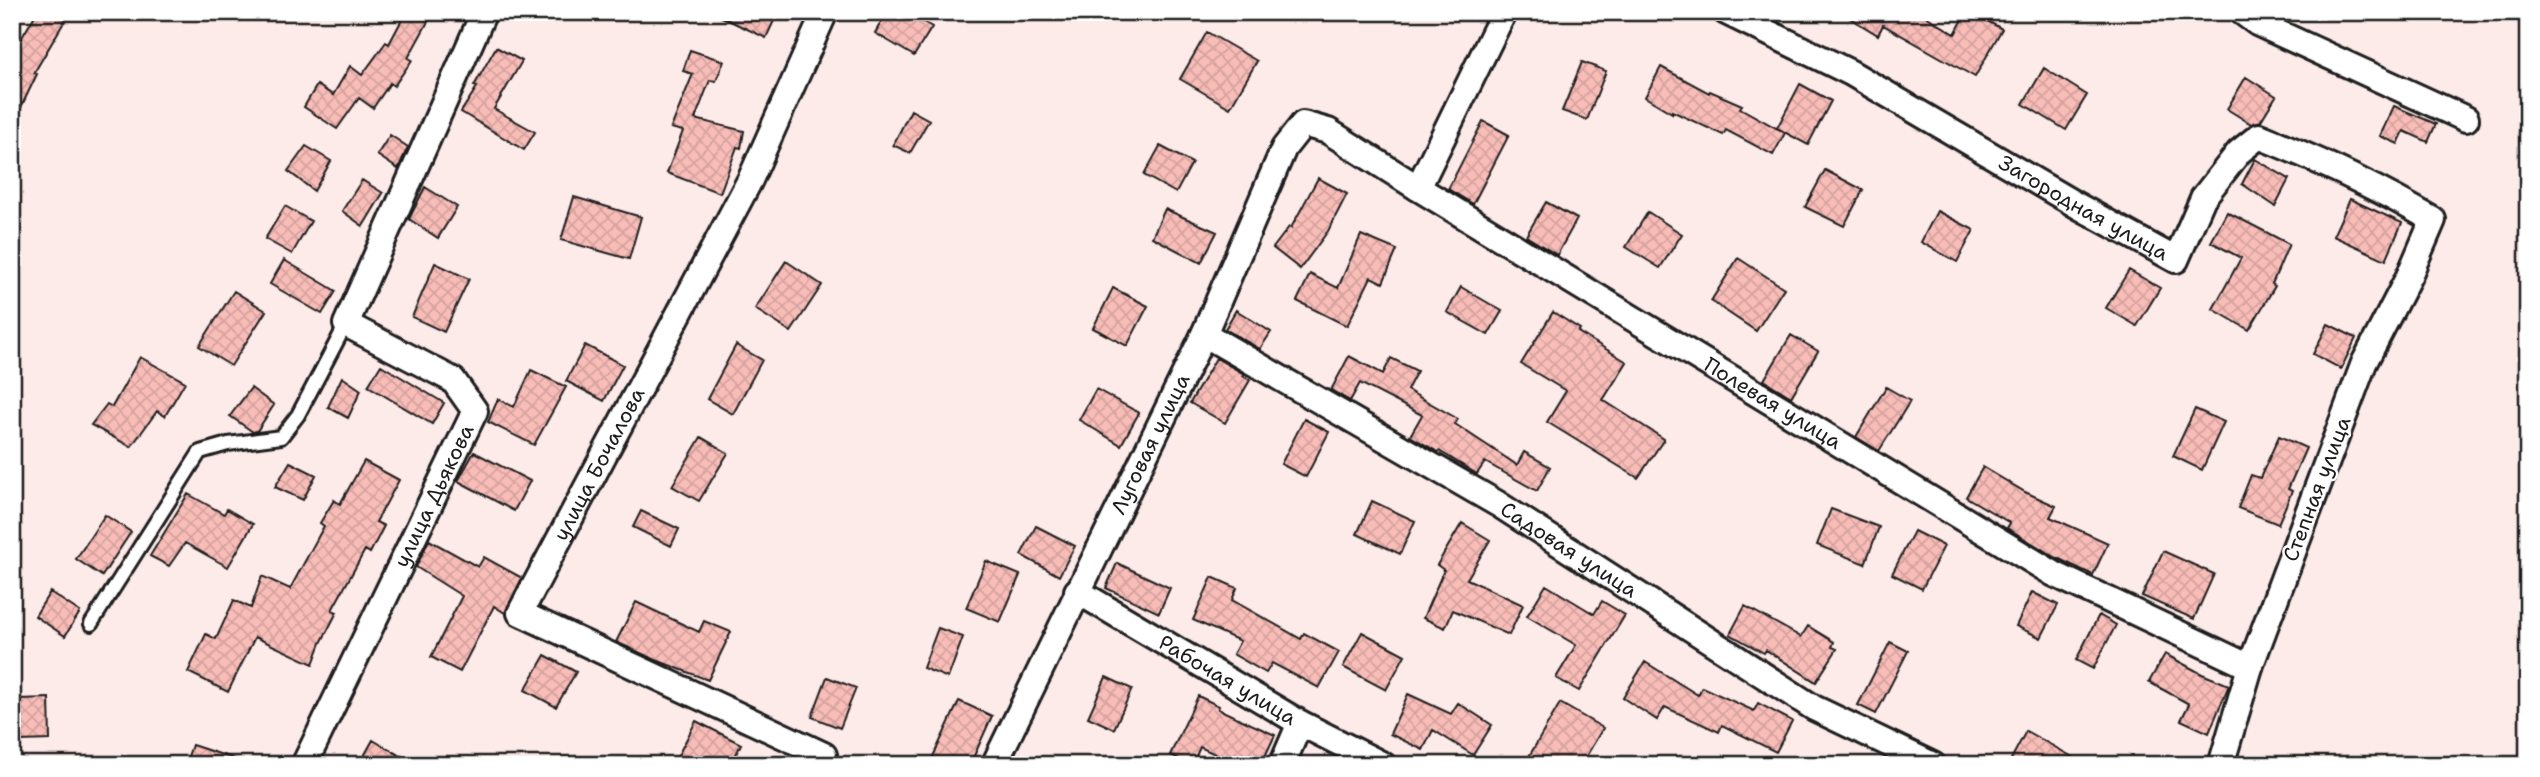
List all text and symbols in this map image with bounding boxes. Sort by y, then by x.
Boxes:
street label: Загородная улица [1994,149,2174,267]
street label: Полевая улица [1699,351,1847,456]
street label: Луговая улица [1104,369,1196,519]
street label: улица Бочалова [547,383,651,546]
street label: Степная улица [2276,413,2358,565]
street label: улица Дьякова [388,419,481,572]
street label: Садовая улица [1495,495,1643,604]
street label: Рабочая улица [1153,628,1302,732]

